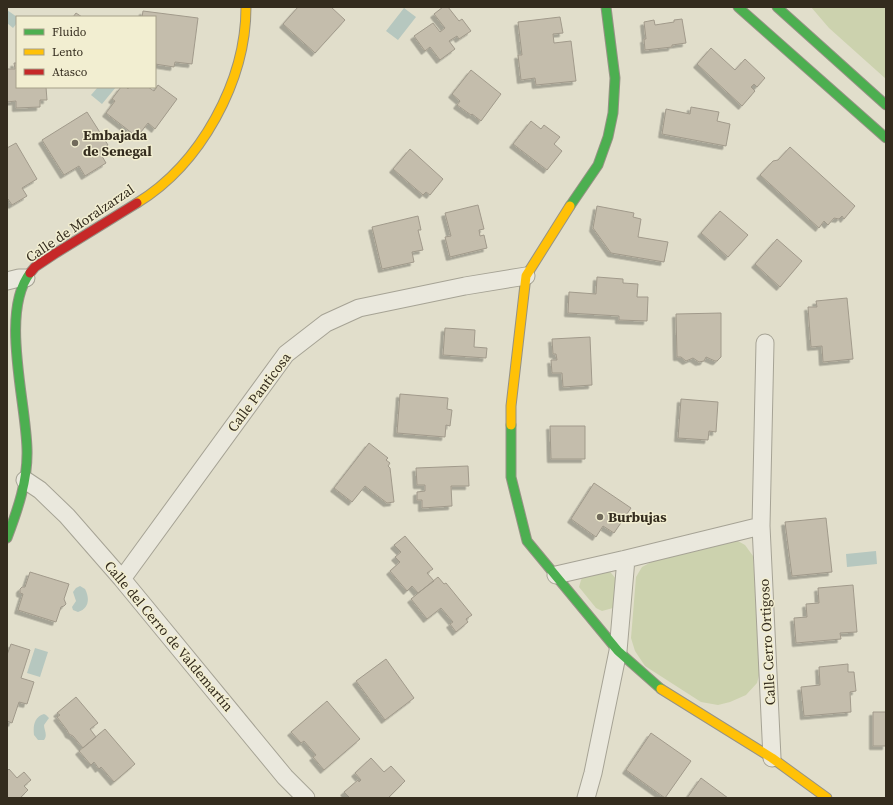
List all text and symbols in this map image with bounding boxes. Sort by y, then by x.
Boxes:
legend [16,16,156,88]
text: Fluido [52,24,87,40]
text: Lento [52,44,83,60]
text: Atasco [52,64,88,80]
place label: Embajada de Senegal [83,125,152,161]
marker: Embajada de Senegal [70,138,80,148]
street label: Calle de Moralzarzal [22,179,138,267]
street label: Calle Panticosa [222,347,296,436]
place label: Burbujas [608,507,667,527]
marker: Burbujas [595,512,605,522]
street label: Calle del Cerro de Valdemartín [100,556,238,716]
street label: Calle Cerro Ortigoso [754,578,780,706]

